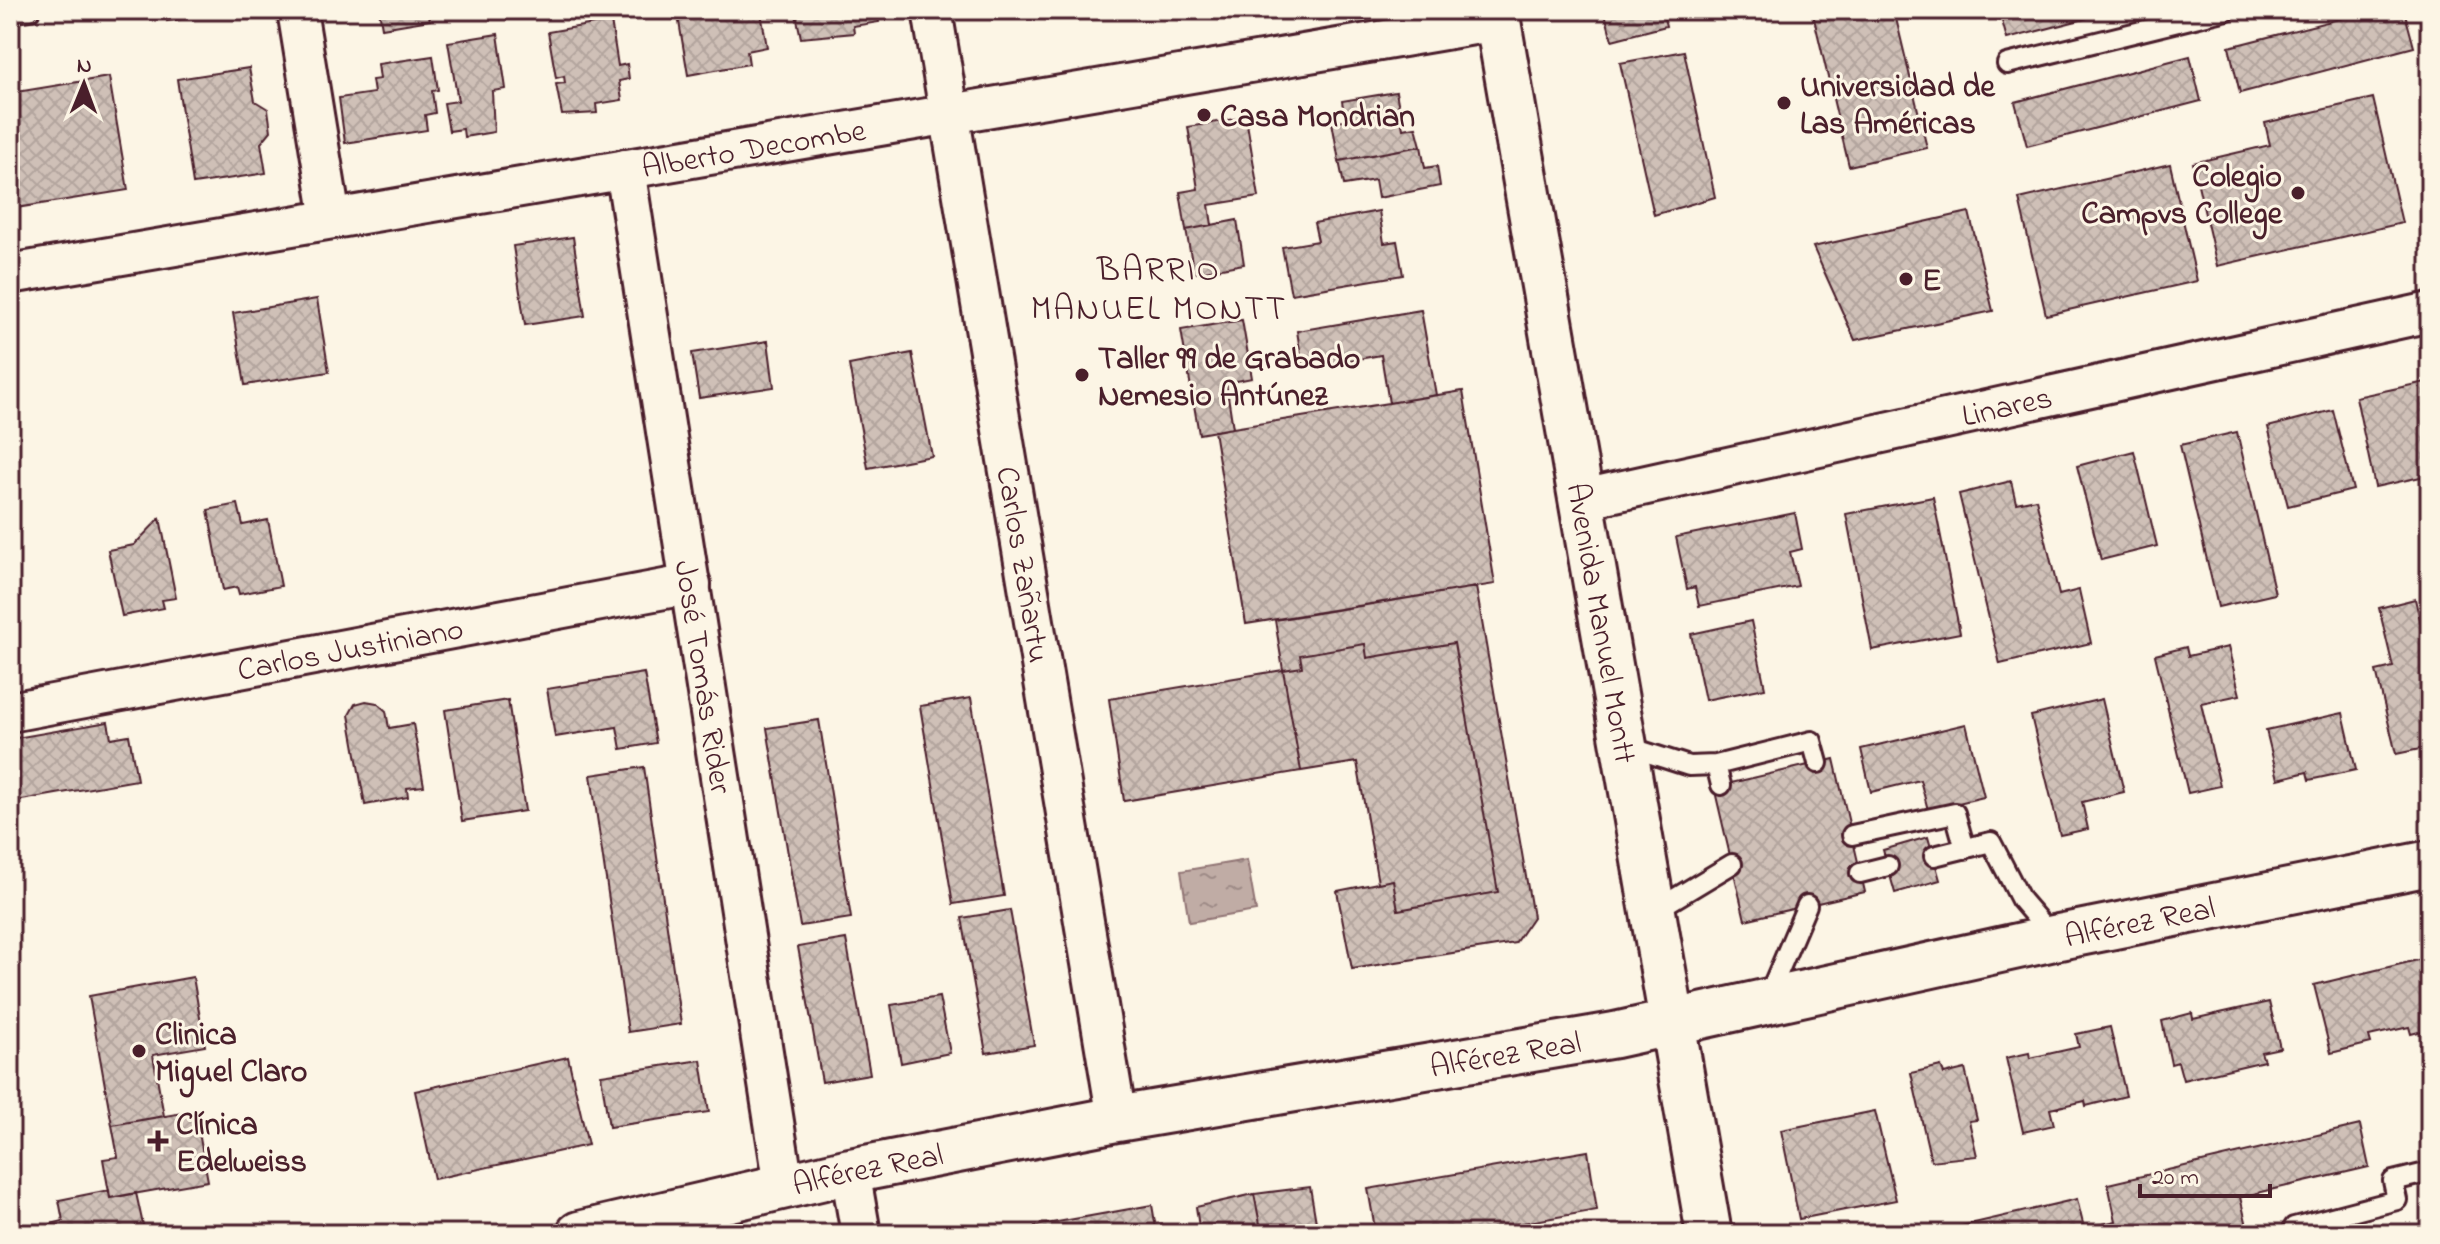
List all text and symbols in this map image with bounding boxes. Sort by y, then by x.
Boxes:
north arrow [44,44,124,124]
text: N [77,51,92,83]
place label: Universidad de Las Américas [1800,65,1997,149]
marker: Universidad de Las Américas [1775,94,1793,112]
place label: Casa Mondrian [1220,95,1415,142]
marker: Casa Mondrian [1195,106,1213,124]
street label: Alberto Decombe [638,109,870,193]
place label: Colegio Campvs College [2081,155,2284,240]
marker: Colegio Campvs College [2289,184,2307,202]
district label: BARRIO MANUEL MONTT [1031,247,1287,336]
place label: E [1922,259,1941,306]
marker: E [1897,270,1915,288]
place label: Taller 99 de Grabado Nemesio Antúnez [1098,337,1360,421]
marker: Taller 99 de Grabado Nemesio Antúnez [1073,366,1091,384]
street label: Linares [1958,376,2057,442]
street label: Carlos Zañartu [982,463,1061,667]
street label: Avenida Manuel Montt [1552,479,1647,768]
street label: José Tomás Rider [660,557,742,798]
street label: Carlos Justiniano [234,607,468,696]
street label: Alférez Real [2061,886,2220,962]
place label: Clinica Miguel Claro [155,1013,307,1098]
street label: Alférez Real [1427,1021,1585,1093]
marker: Clinica Miguel Claro [130,1042,148,1060]
place label: Clínica Edelweiss [176,1103,307,1187]
marker: Clínica Edelweiss [147,1130,169,1152]
street label: Alférez Real [788,1133,948,1211]
scale bar [2140,1148,2270,1198]
text: 20 m [2152,1161,2199,1196]

